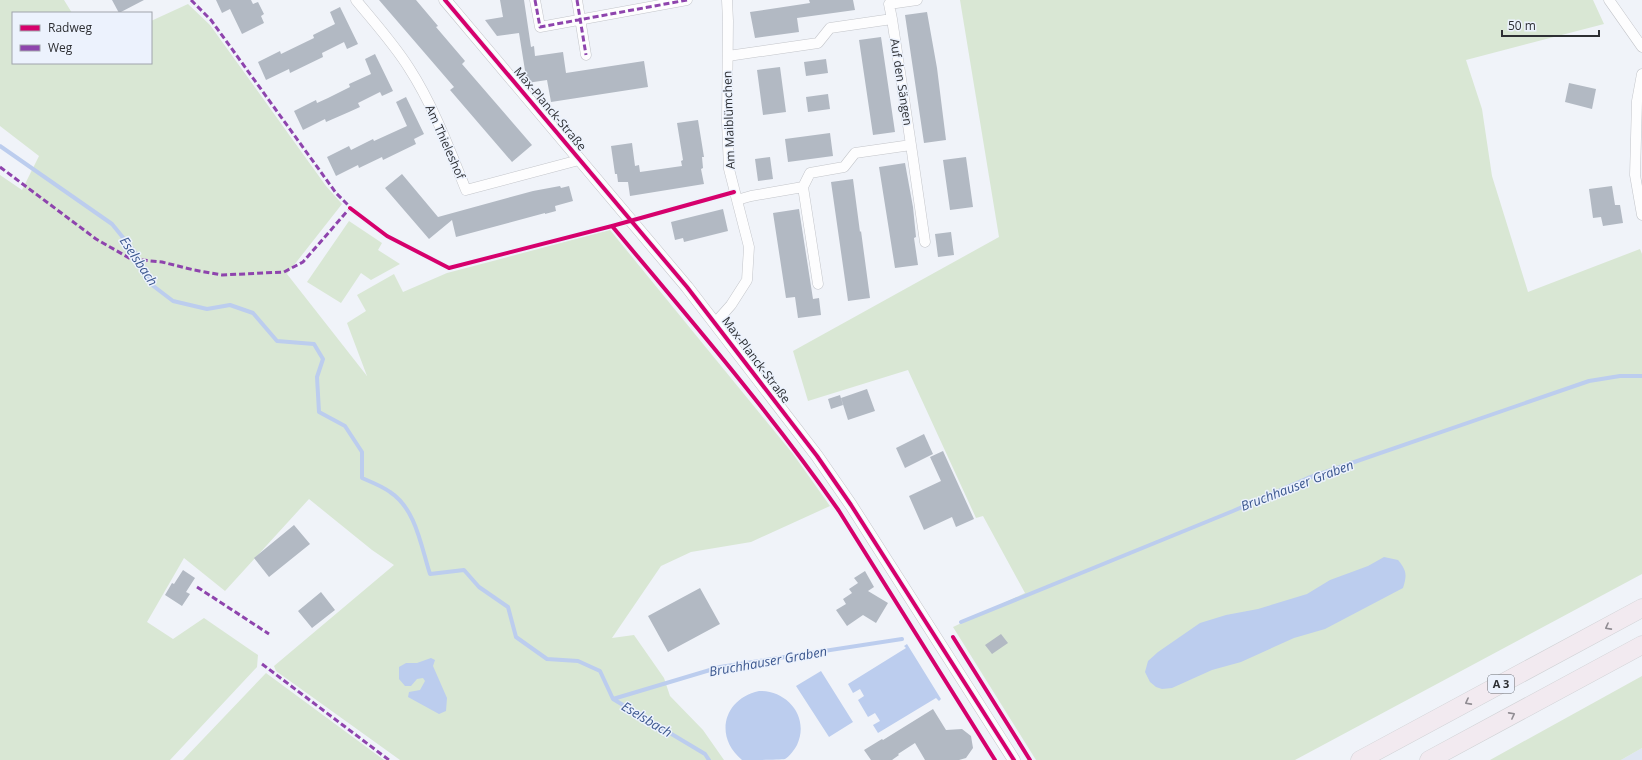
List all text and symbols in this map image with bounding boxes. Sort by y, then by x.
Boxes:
legend [12,12,152,64]
scale bar [1502,12,1599,38]
text: 50 m [1508,17,1536,34]
text: Radweg [48,19,92,36]
street label: Auf den Sängen [886,37,917,127]
text: Weg [48,39,73,56]
street label: Max-Planck-Straße [510,63,591,154]
street label: Am Maiblümchen [718,71,739,169]
street label: Am Thieleshof [421,102,470,183]
water label: Eselsbach [116,233,162,289]
street label: Max-Planck-Straße [718,313,795,407]
water label: Bruchhauser Graben [1238,455,1356,515]
one-way arrow [1604,622,1612,630]
water label: Bruchhauser Graben [708,642,828,680]
road number: A 3 [1488,675,1514,693]
water label: Eselsbach [618,697,676,741]
one-way arrow [1465,697,1473,704]
one-way arrow [1508,712,1516,720]

